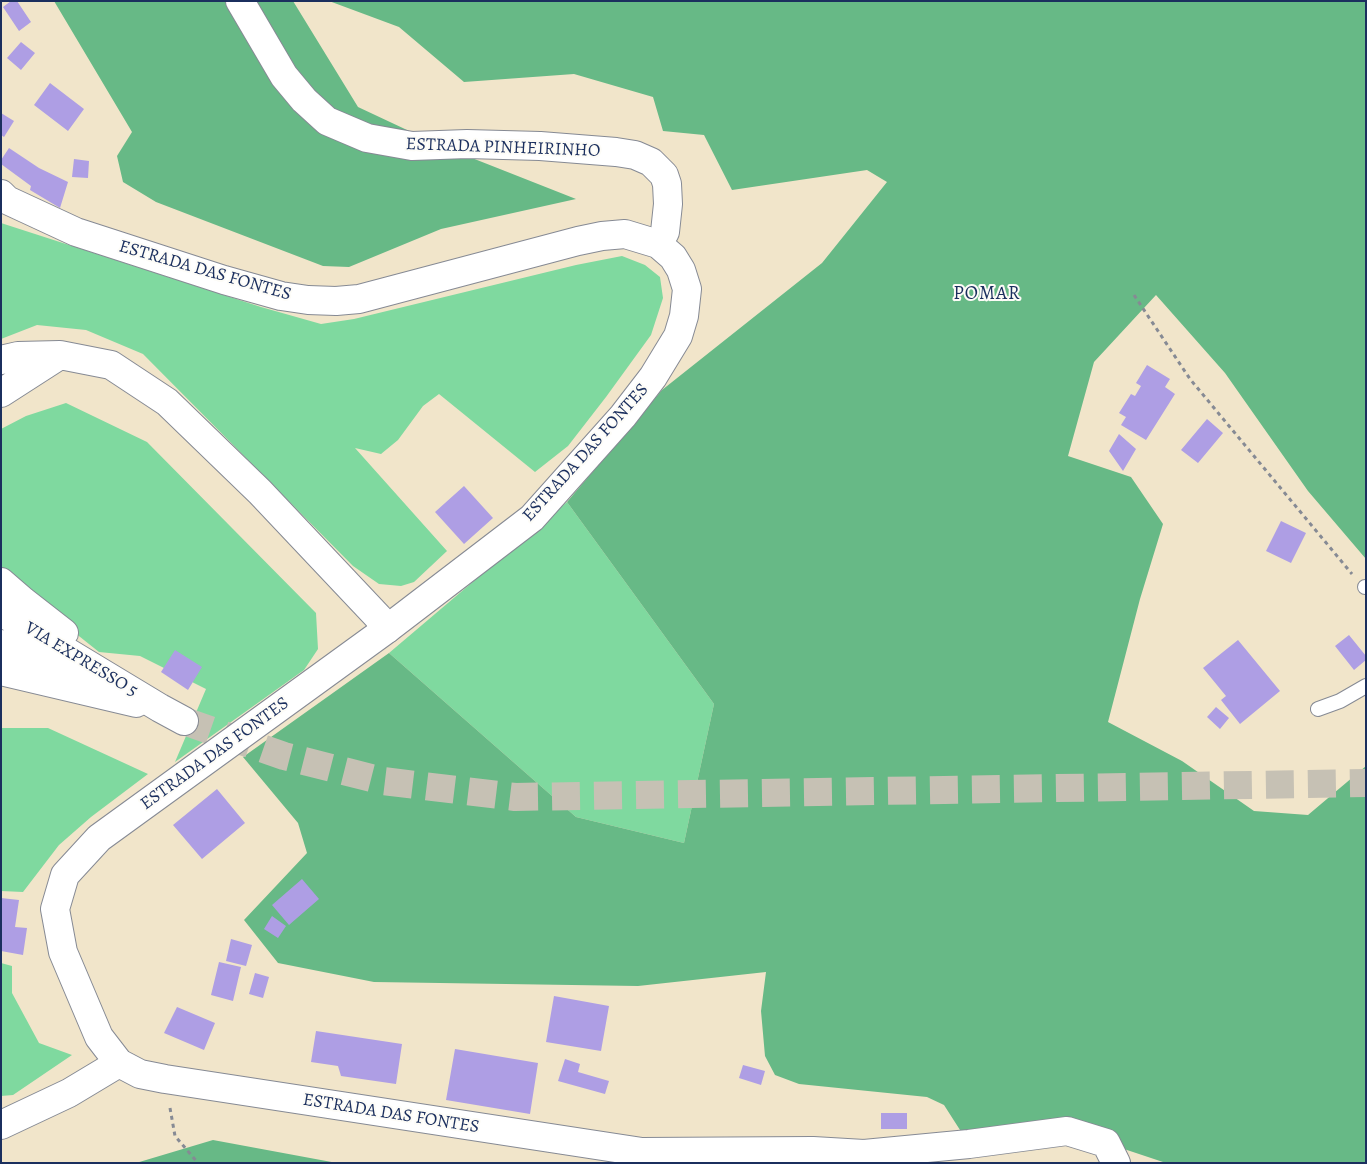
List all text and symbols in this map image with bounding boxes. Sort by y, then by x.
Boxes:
street label: ESTRADA PINHEIRINHO [405,134,601,162]
street label: ESTRADA DAS FONTES [116,236,294,306]
district label: POMAR [953,283,1021,305]
street label: ESTRADA DAS FONTES [518,380,654,526]
street label: VIA EXPRESSO 5 [20,618,142,702]
street label: ESTRADA DAS FONTES [137,693,293,815]
street label: ESTRADA DAS FONTES [301,1089,481,1139]

